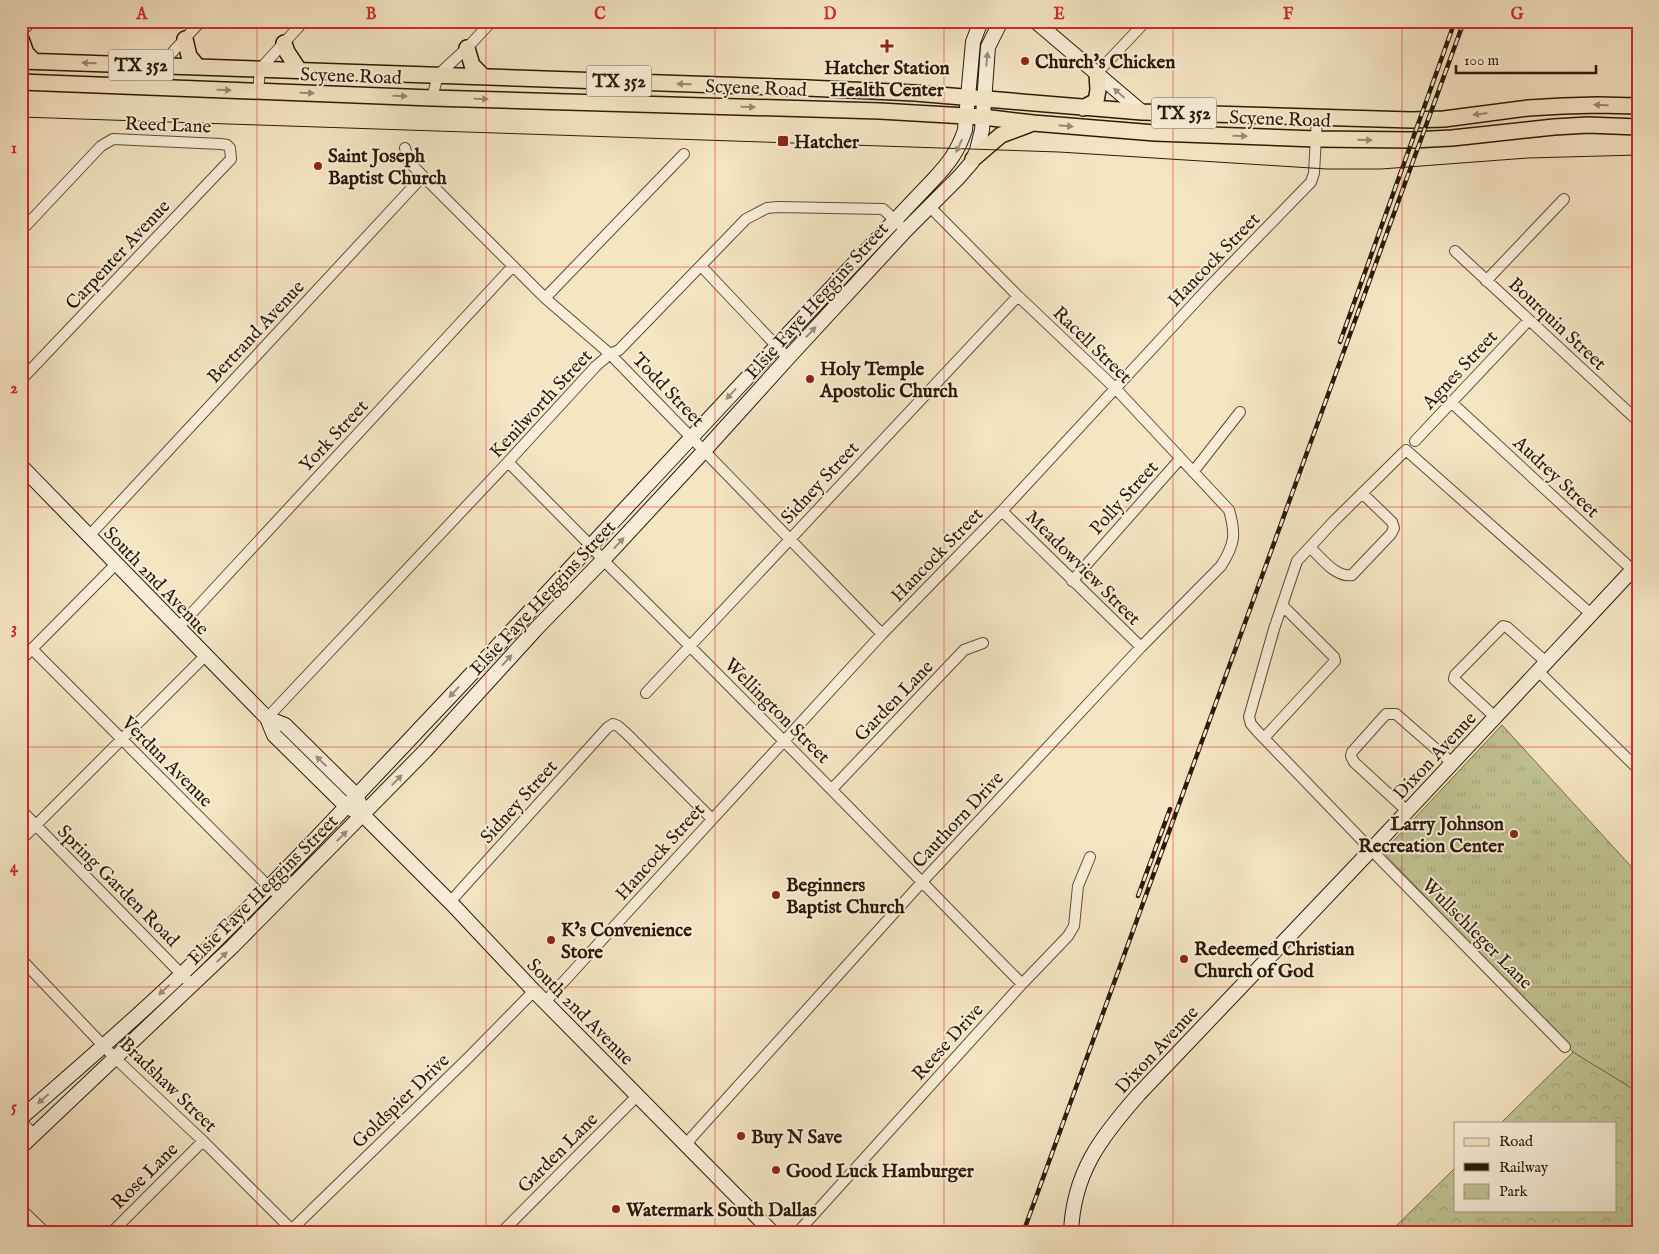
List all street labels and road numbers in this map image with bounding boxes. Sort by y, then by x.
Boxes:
road number: TX 352 [108,50,174,80]
street label: Scyene Road [300,63,403,91]
road number: TX 352 [586,66,652,96]
street label: Scyene Road [705,75,808,103]
road number: TX 352 [1152,98,1216,128]
street label: Scyene Road [1229,106,1332,134]
street label: Reed Lane [124,112,212,140]
street label: Carpenter Avenue [61,195,176,316]
street label: Hancock Street [1163,208,1266,313]
street label: Elsie Faye Heggins Street [741,217,895,385]
street label: Bourquin Street [1503,273,1611,376]
street label: Bertrand Avenue [203,276,311,389]
street label: Racell Street [1047,302,1137,390]
street label: Agnes Street [1417,325,1504,416]
street label: Kenilworth Street [485,345,598,464]
street label: Todd Street [626,348,709,433]
street label: York Street [295,395,374,478]
street label: Audrey Street [1507,431,1604,524]
street label: Sidney Street [776,437,865,530]
street label: Polly Street [1085,456,1164,540]
street label: Hancock Street [886,503,989,608]
street label: Meadowview Street [1020,506,1146,631]
street label: Elsie Faye Heggins Street [465,515,622,681]
street label: South 2nd Avenue [98,522,214,641]
street label: Wellington Street [719,653,835,770]
street label: Garden Lane [850,655,939,747]
street label: Dixon Avenue [1389,707,1483,805]
street label: Verdun Avenue [115,711,218,813]
street label: Sidney Street [476,755,564,849]
street label: Cauthorn Drive [907,767,1010,874]
street label: Hancock Street [611,798,711,906]
street label: Elsie Faye Heggins Street [183,810,344,971]
street label: Spring Garden Road [51,820,184,953]
street label: Wullschleger Lane [1416,874,1537,995]
street label: South 2nd Avenue [521,954,638,1071]
street label: Reese Drive [908,999,990,1086]
street label: Dixon Avenue [1111,1001,1205,1099]
street label: Bradshaw Street [114,1033,222,1138]
street label: Goldspier Drive [348,1049,455,1154]
street label: Garden Lane [513,1108,604,1199]
street label: Rose Lane [107,1138,184,1215]

